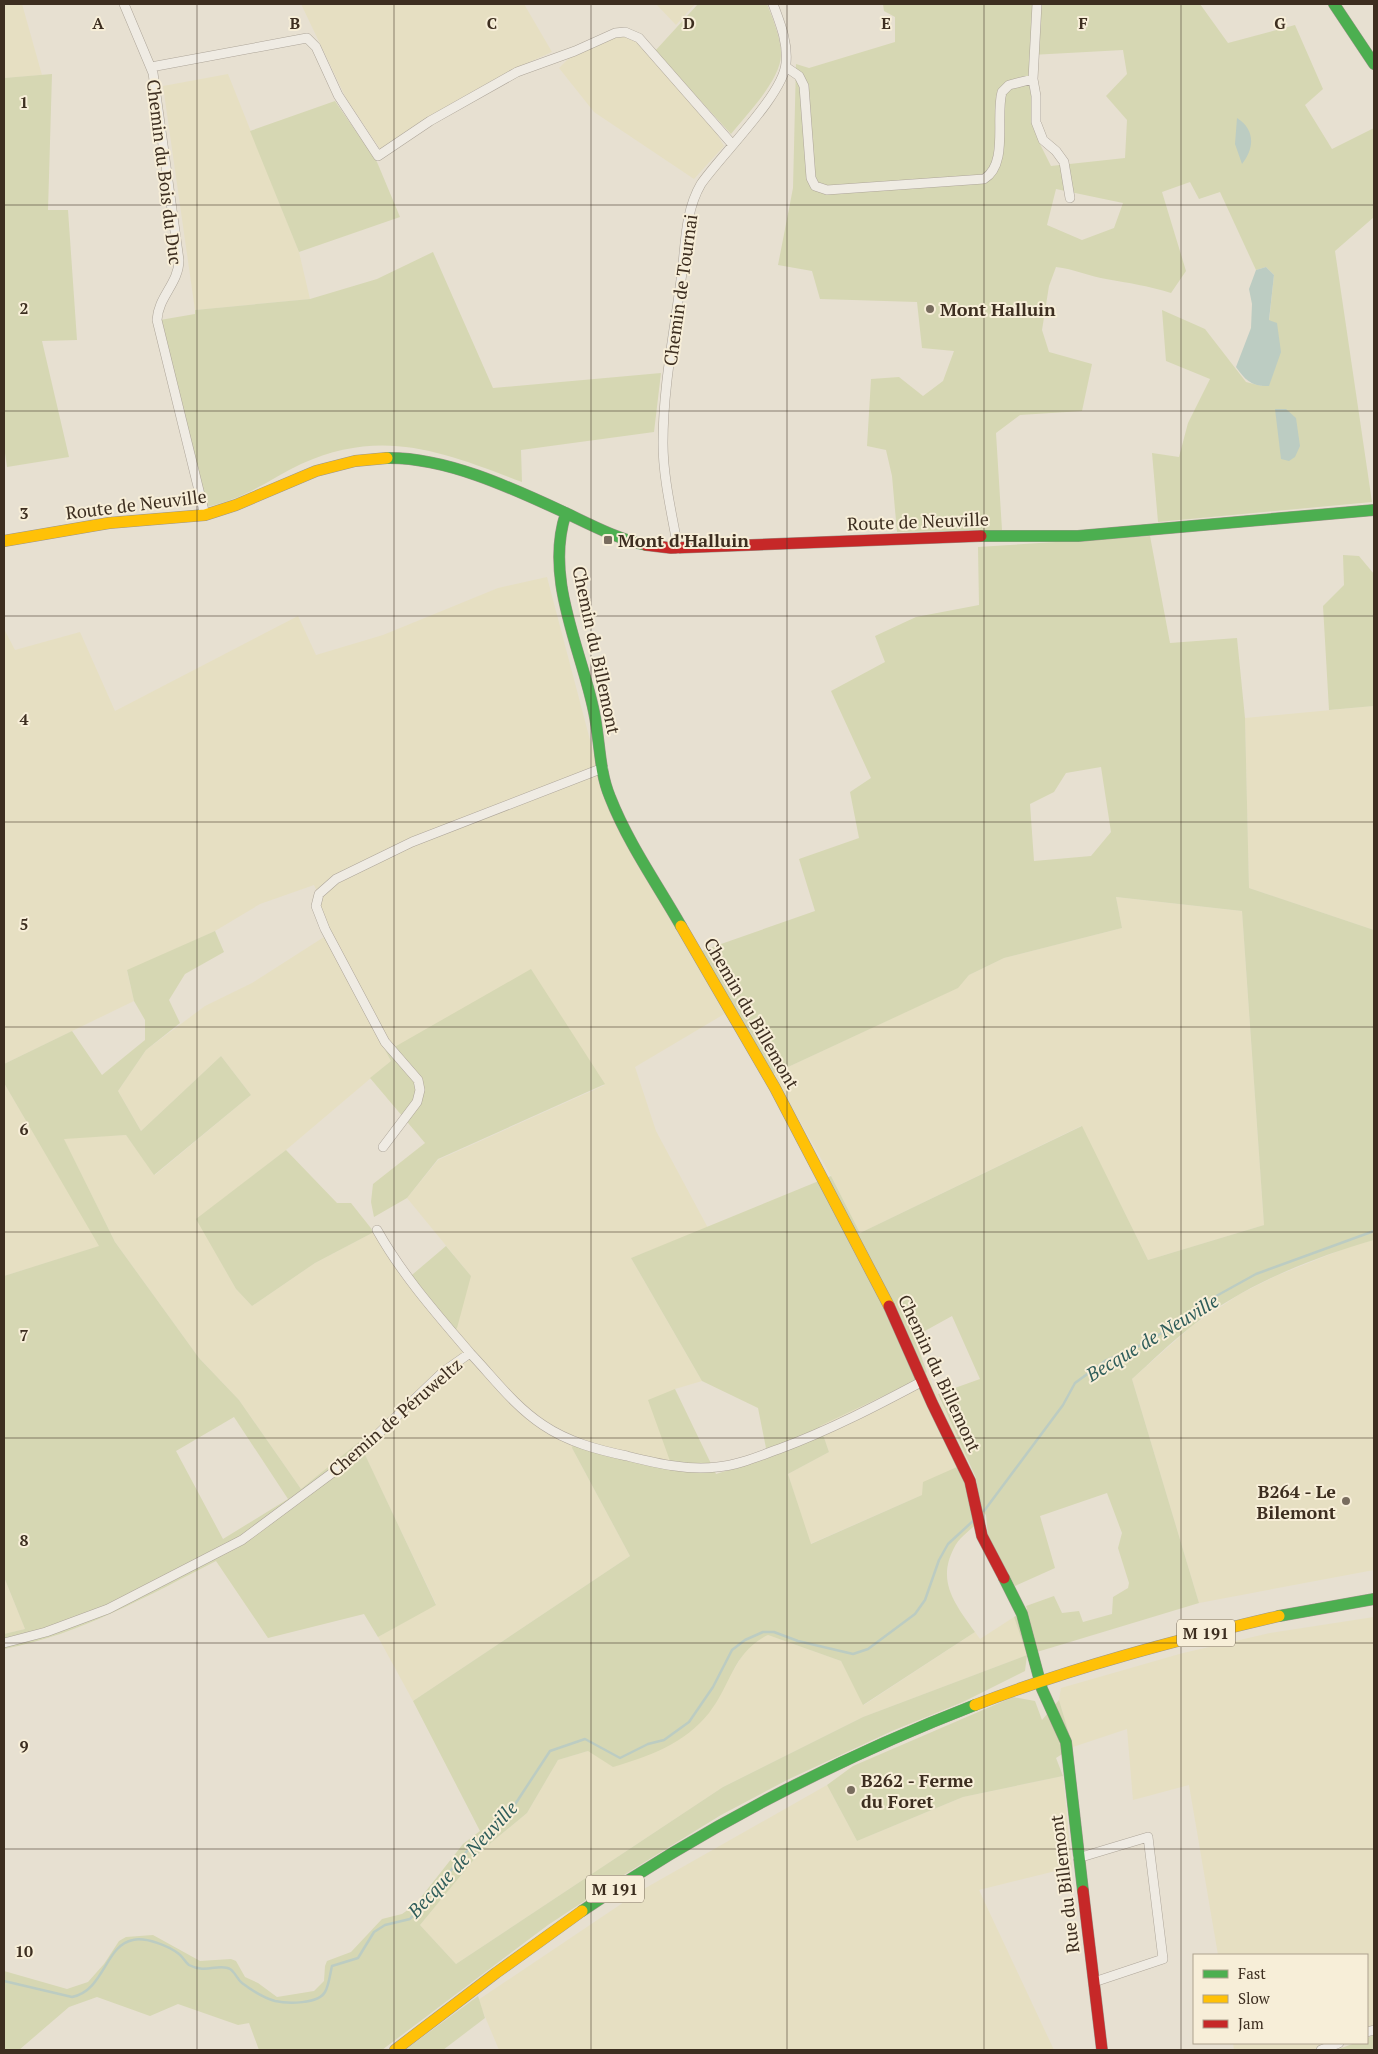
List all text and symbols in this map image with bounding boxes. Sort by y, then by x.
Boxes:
text: A [92,12,104,34]
text: B [290,12,300,34]
text: C [487,12,497,34]
text: D [683,12,695,34]
text: E [881,12,891,34]
text: F [1078,12,1088,34]
text: G [1274,12,1286,34]
street label: Chemin du Bois du Duc [142,78,188,266]
text: 1 [19,91,29,113]
street label: Chemin de Tournai [657,213,703,367]
text: 2 [19,297,29,319]
place label: Mont Halluin [940,297,1056,321]
marker: Mont Halluin [924,303,936,315]
street label: Route de Neuville [64,483,208,525]
text: 3 [19,502,29,524]
street label: Route de Neuville [847,507,989,535]
place label: Mont d'Halluin [618,528,749,552]
marker: Mont d'Halluin [602,534,614,546]
street label: Chemin du Billemont [567,564,627,737]
text: 4 [19,708,29,730]
text: 5 [19,913,29,935]
street label: Chemin du Billemont [699,933,805,1093]
text: 6 [19,1118,29,1140]
water label: Becque de Neuville [1080,1287,1223,1387]
street label: Chemin du Billemont [893,1290,987,1456]
text: 7 [19,1324,29,1346]
street label: Chemin de Péruweltz [323,1352,467,1482]
place label: B264 - Le Bilemont [1257,1479,1336,1524]
marker: B264 - Le Bilemont [1340,1495,1352,1507]
text: 8 [19,1529,29,1551]
road number: M 191 [1177,1620,1235,1646]
text: 9 [19,1735,29,1757]
place label: B262 - Ferme du Foret [861,1768,974,1813]
marker: B262 - Ferme du Foret [845,1784,857,1796]
water label: Becque de Neuville [401,1795,523,1923]
street label: Rue du Billemont [1044,1813,1084,1955]
road number: M 191 [586,1876,644,1902]
text: 10 [15,1940,33,1962]
legend [1193,1954,1368,2044]
text: Fast [1238,1963,1266,1983]
text: Slow [1238,1988,1271,2008]
text: Jam [1238,2013,1264,2033]

